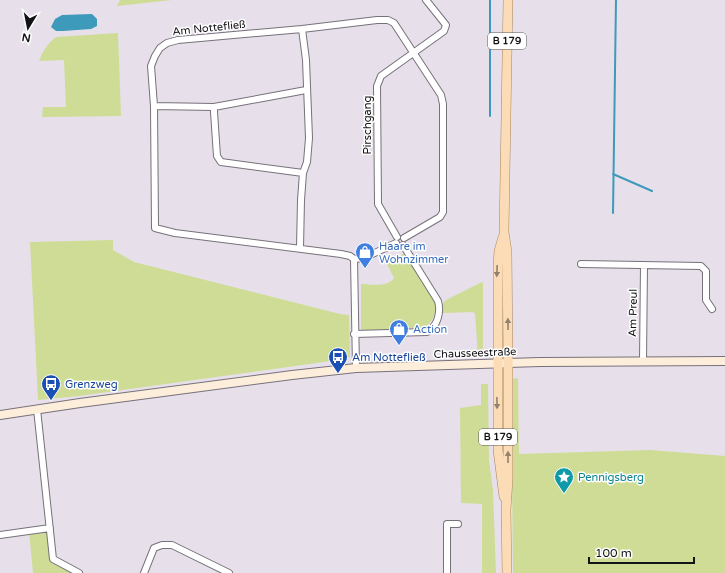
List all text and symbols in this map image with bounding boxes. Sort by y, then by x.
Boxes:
north arrow [8,8,48,48]
street label: Am Nottefließ [172,18,247,38]
text: N [21,30,32,45]
road number: B 179 [488,33,526,49]
street label: Pirschgang [361,96,374,154]
place label: Haare im Wohnzimmer [379,240,449,266]
shop icon: Haare im Wohnzimmer [354,241,376,269]
one-way arrow [494,265,501,277]
street label: Am Preul [626,289,640,337]
shop icon: Action [388,318,410,346]
one-way arrow [504,318,511,330]
place label: Action [413,323,447,336]
street label: Chausseestraße [433,345,517,361]
bus stop icon: Am Nottefließ [327,346,349,374]
place label: Am Nottefließ [352,351,426,364]
bus stop icon: Grenzweg [40,373,62,401]
place label: Grenzweg [65,378,118,391]
one-way arrow [494,397,501,409]
road number: B 179 [479,429,517,445]
one-way arrow [505,450,511,463]
place icon: Pennigsberg [553,466,575,494]
place label: Pennigsberg [578,471,644,484]
scale bar [589,539,694,565]
text: 100 m [595,546,632,560]

